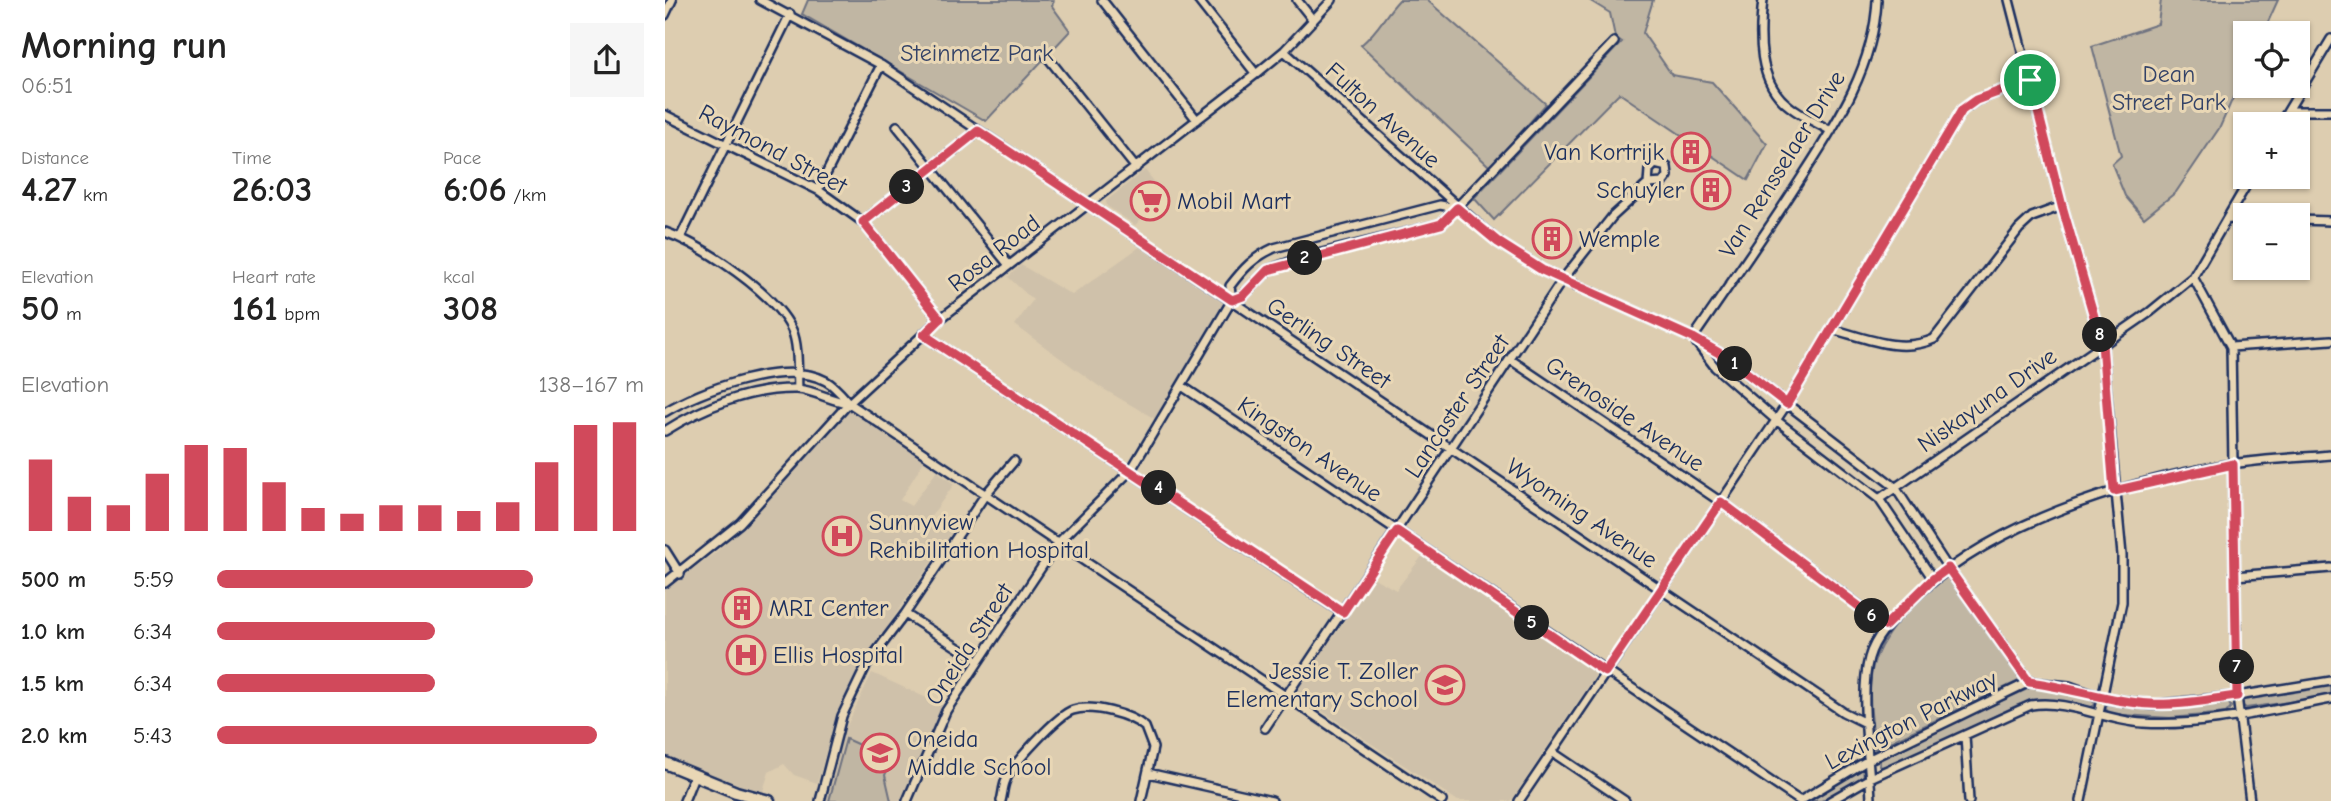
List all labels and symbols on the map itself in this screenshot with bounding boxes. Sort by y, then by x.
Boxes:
park label: Steinmetz Park [900,39,1054,67]
pin [2000,50,2060,110]
street label: Fulton Avenue [1320,56,1446,174]
park label: Dean Street Park [2112,60,2226,116]
street label: Van Rensselaer Drive [1713,65,1851,263]
street label: Raymond Street [694,98,853,200]
building icon: Van Kortrijk [1670,131,1712,173]
place label: Van Kortrijk [1544,138,1664,166]
building icon: Schuyler [1690,169,1732,211]
pin: 3 [889,170,925,204]
place label: Schuyler [1597,176,1684,204]
supermarket icon: Mobil Mart [1129,180,1171,222]
place label: Mobil Mart [1177,187,1291,215]
street label: Rosa Road [943,209,1045,297]
building icon: Wemple [1531,218,1573,260]
place label: Wemple [1579,225,1660,253]
pin: 2 [1287,240,1323,276]
street label: Gerling Street [1262,291,1397,395]
pin: 8 [2083,318,2117,352]
street label: Lancaster Street [1399,328,1516,483]
street label: Niskayuna Drive [1912,342,2062,458]
pin: 1 [1717,346,1753,382]
street label: Grenoside Avenue [1540,351,1710,477]
street label: Kingston Avenue [1232,390,1388,508]
street label: Wyoming Avenue [1501,452,1663,574]
pin: 4 [1141,470,1177,505]
place label: Sunnyview Rehibilitation Hospital [869,508,1089,564]
hospital icon: Sunnyview Rehibilitation Hospital [821,515,863,557]
street label: Oneida Street [919,577,1019,710]
building icon: MRI Center [721,587,763,629]
place label: MRI Center [769,594,889,622]
pin: 6 [1855,598,1889,634]
pin: 5 [1515,606,1549,640]
hospital icon: Ellis Hospital [725,634,767,676]
place label: Ellis Hospital [773,641,903,669]
pin: 7 [2219,650,2255,684]
place label: Jessie T. Zoller Elementary School [1226,657,1418,713]
school or university icon: Jessie T. Zoller Elementary School [1424,664,1466,706]
street label: Lexington Parkway [1820,664,2002,776]
place label: Oneida Middle School [907,725,1052,781]
school or university icon: Oneida Middle School [859,732,901,774]

